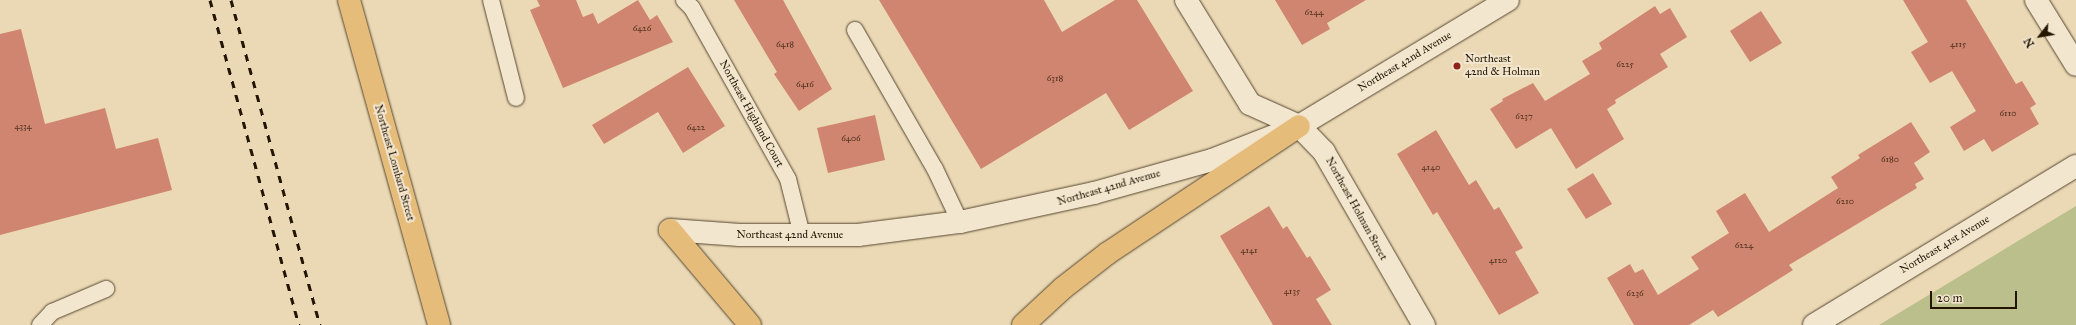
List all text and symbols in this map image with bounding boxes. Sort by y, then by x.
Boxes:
house number: 6244 [1304,7,1324,17]
north arrow [2020,16,2060,56]
house number: 6426 [633,23,651,33]
street label: Northeast 42nd Avenue [1356,29,1454,95]
text: N [2021,35,2037,50]
house number: 6418 [776,39,794,49]
house number: 4115 [1950,39,1966,49]
place label: Northeast 42nd & Holman [1465,53,1540,79]
street label: Northeast Highland Court [716,58,786,170]
house number: 6225 [1616,59,1634,69]
marker: Northeast 42nd & Holman [1452,61,1462,71]
house number: 6318 [1047,73,1063,83]
house number: 6416 [796,79,814,89]
street label: Northeast Lombard Street [371,103,417,223]
house number: 6110 [2000,108,2016,118]
house number: 6237 [1515,111,1533,121]
house number: 4334 [14,121,32,131]
house number: 6422 [687,122,705,132]
house number: 6406 [841,133,861,143]
house number: 6180 [1881,154,1899,164]
street label: Northeast Holman Street [1322,155,1390,263]
house number: 4140 [1422,162,1440,172]
street label: Northeast 42nd Avenue [1056,167,1162,209]
house number: 6210 [1836,196,1854,206]
street label: Northeast 41st Avenue [1898,213,1992,277]
street label: Northeast 42nd Avenue [737,228,843,242]
house number: 6224 [1735,240,1753,250]
house number: 4141 [1240,245,1258,255]
house number: 4120 [1489,255,1507,265]
scale bar [1932,283,2019,309]
house number: 4135 [1284,286,1300,296]
house number: 6236 [1626,288,1644,298]
text: 20 m [1937,291,1963,305]

